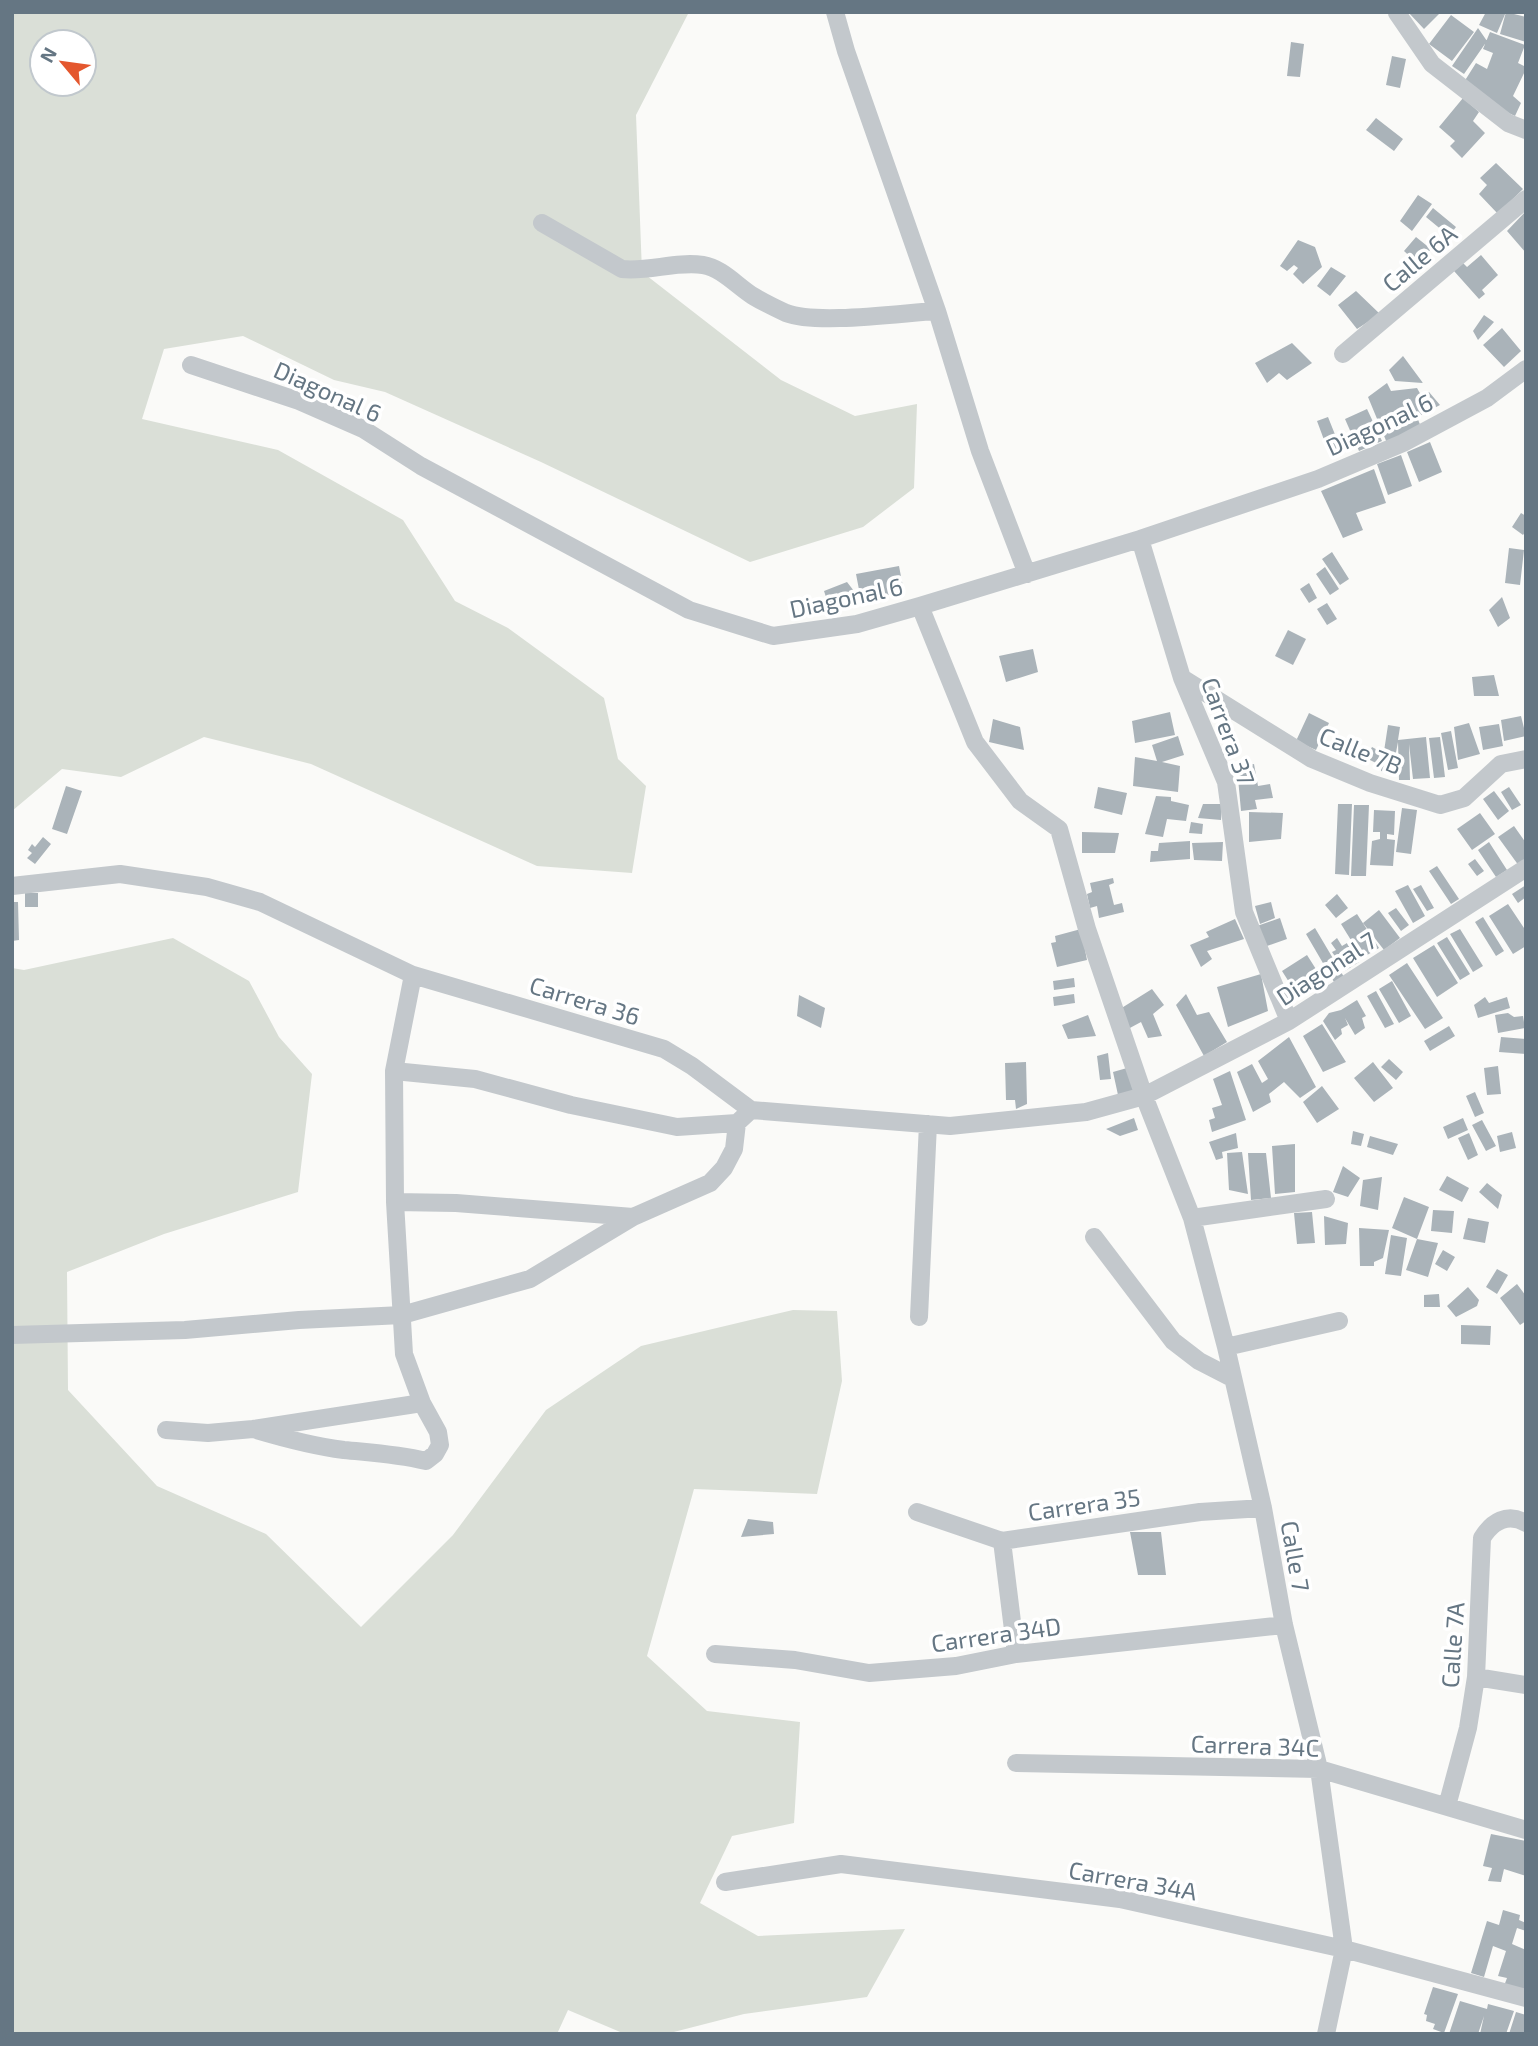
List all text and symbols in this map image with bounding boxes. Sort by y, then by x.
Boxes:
north arrow [28,28,98,98]
text: N [34,43,61,66]
street label: Calle 6A [1376,219,1462,297]
street label: Diagonal 6 [270,354,386,428]
street label: Diagonal 6 [1321,387,1437,461]
street label: Diagonal 6 [787,571,905,623]
street label: Carrera 37 [1196,673,1262,789]
street label: Calle 7B [1315,720,1407,780]
street label: Diagonal 7 [1271,925,1381,1011]
street label: Carrera 36 [526,969,644,1031]
street label: Carrera 35 [1026,1482,1142,1526]
street label: Calle 7 [1276,1518,1316,1594]
street label: Calle 7A [1435,1601,1469,1689]
street label: Carrera 34D [929,1611,1063,1657]
street label: Carrera 34C [1190,1728,1320,1762]
street label: Carrera 34A [1067,1854,1200,1906]

